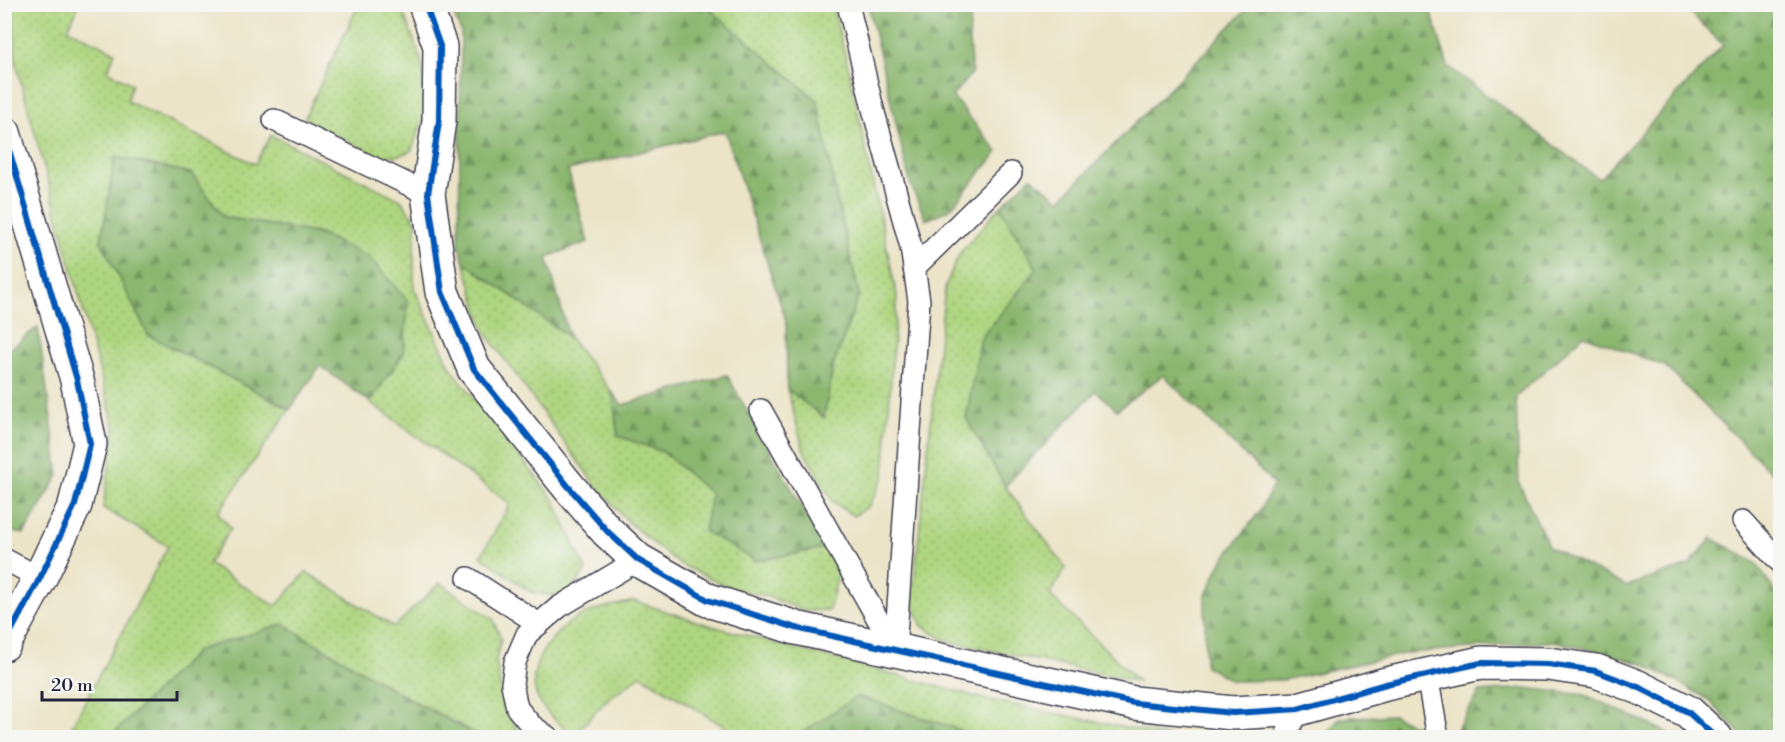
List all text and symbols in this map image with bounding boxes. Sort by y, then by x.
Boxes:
scale bar [42,664,177,702]
text: 20 m [51,674,93,697]

